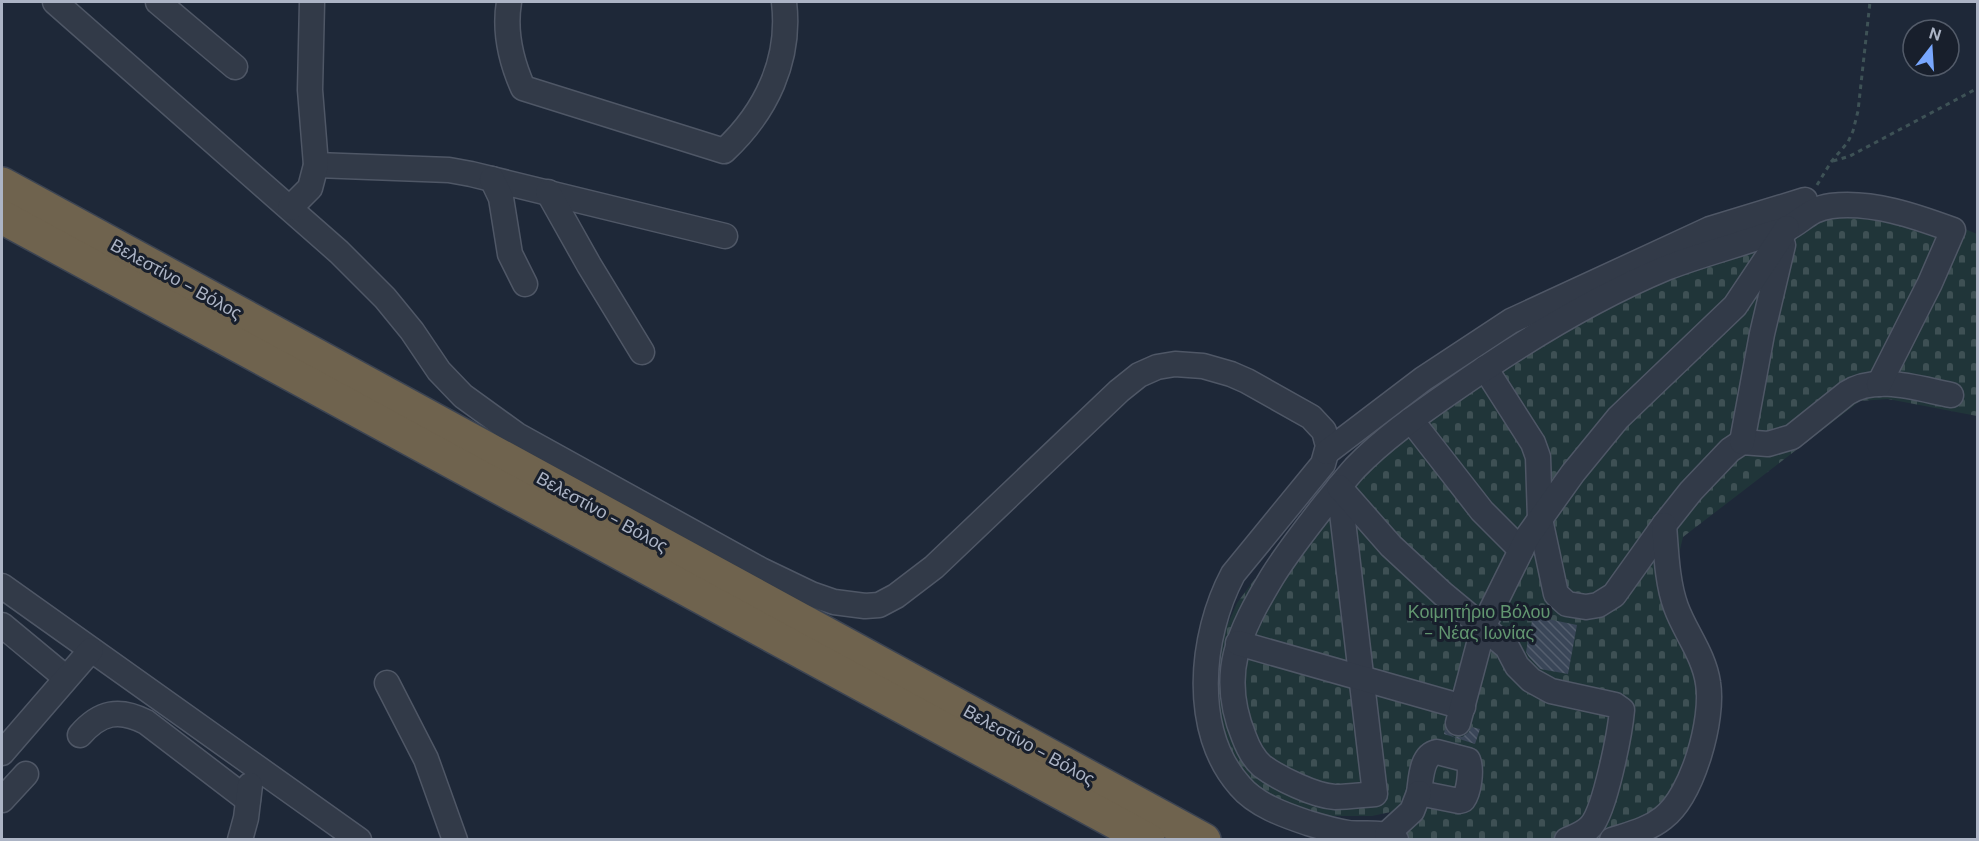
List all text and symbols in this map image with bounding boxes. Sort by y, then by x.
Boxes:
north arrow [1901,18,1961,78]
text: N [1927,22,1944,46]
street label: Βελεστίνο - Βόλος [106,233,246,325]
street label: Βελεστίνο - Βόλος [532,466,672,558]
park label: Κοιμητήριο Βόλου - Νέας Ιωνίας [1408,600,1550,645]
street label: Βελεστίνο - Βόλος [959,699,1099,791]

